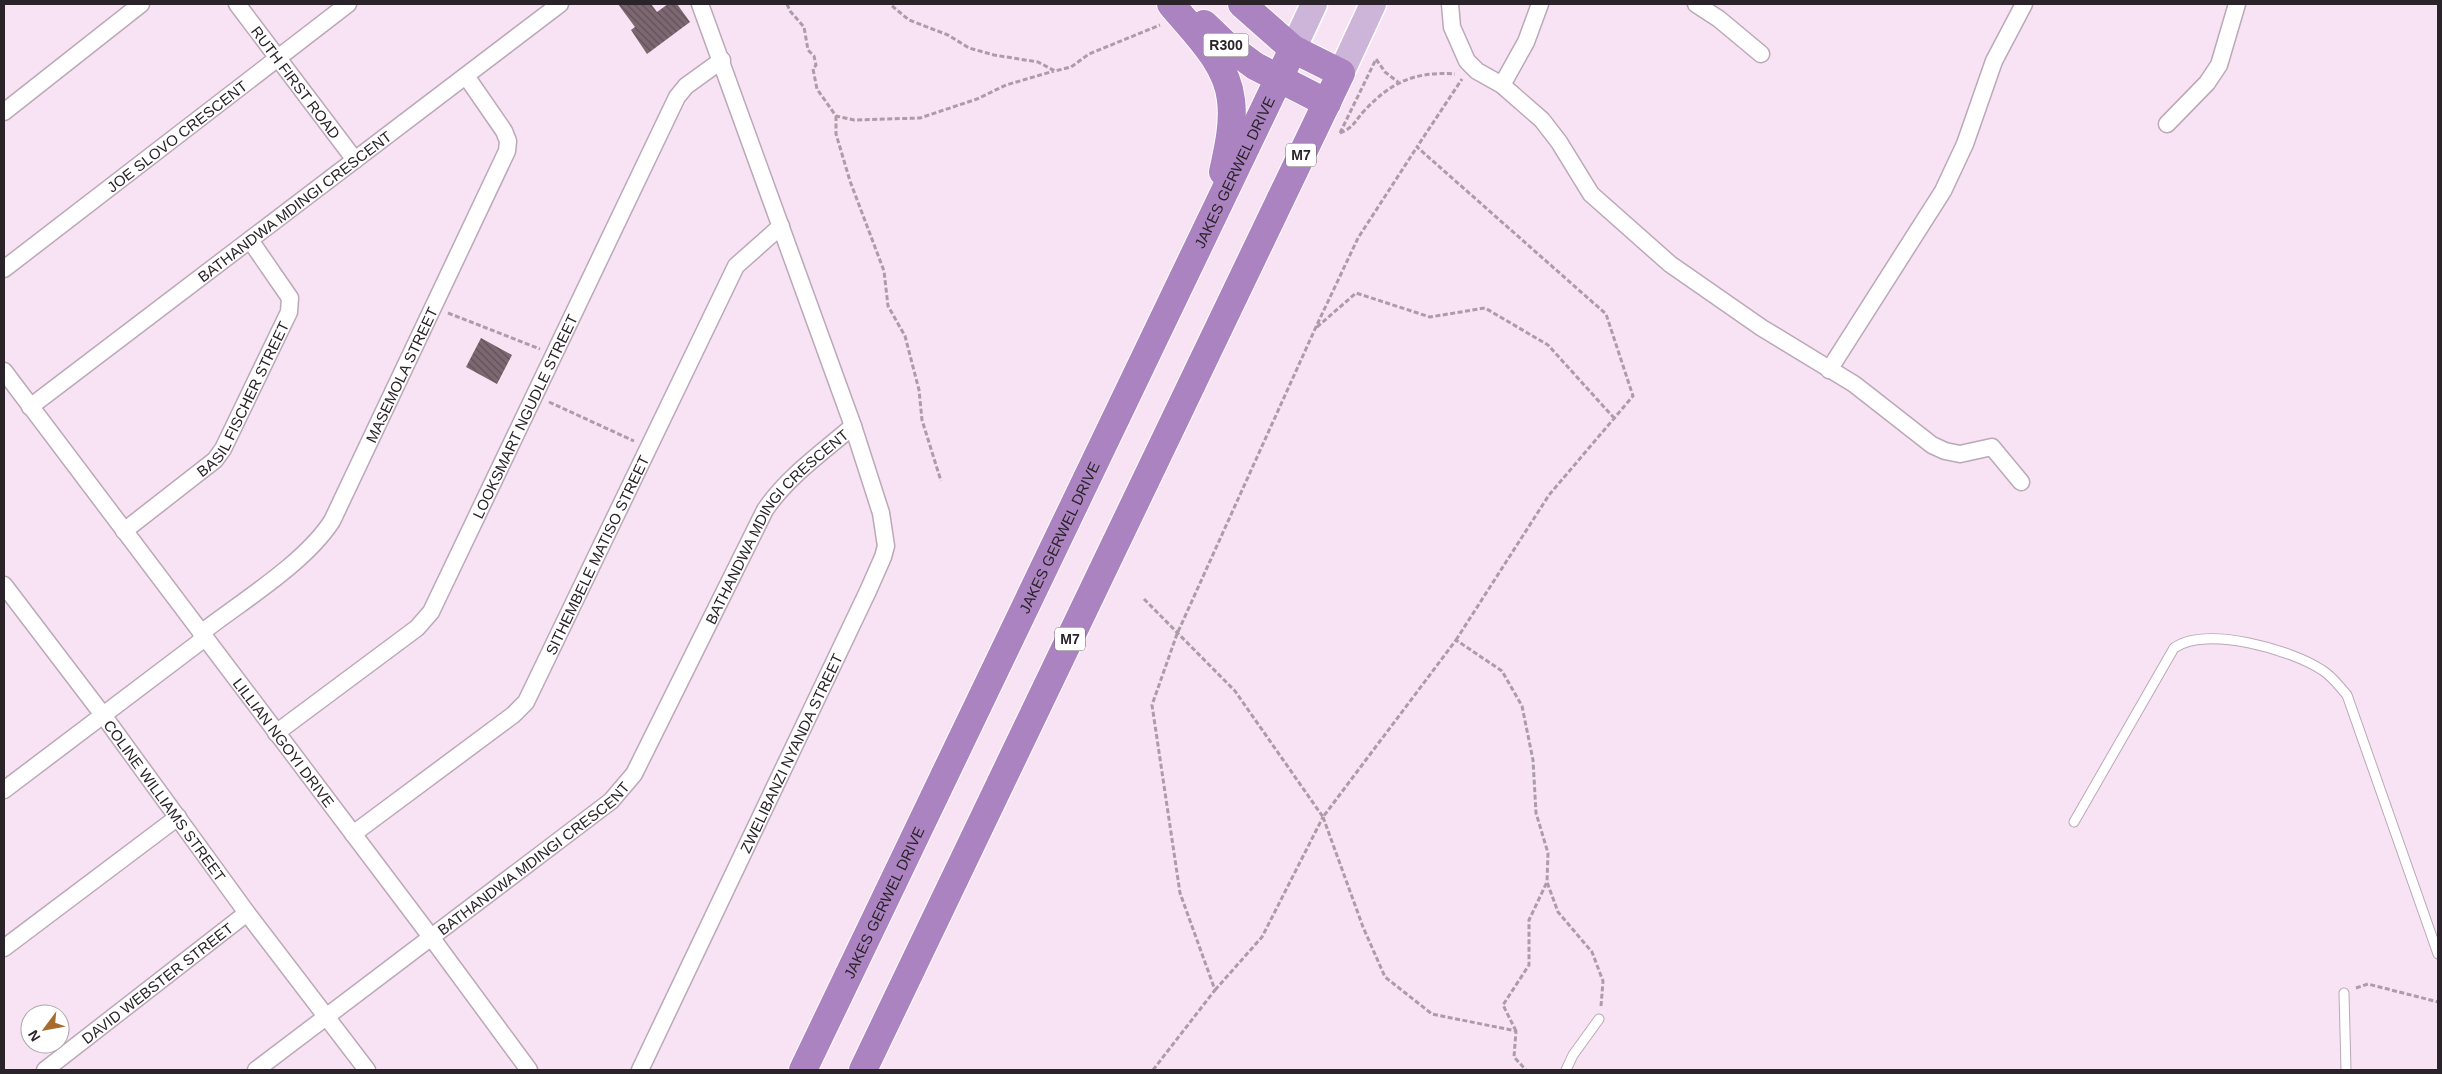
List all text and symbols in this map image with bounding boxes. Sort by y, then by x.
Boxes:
street label: RUTH FIRST ROAD [248,23,344,142]
road number: R300 [1204,34,1248,56]
street label: JOE SLOVO CRESCENT [103,77,250,195]
street label: JAKES GERWEL DRIVE [1190,94,1278,251]
street label: BATHANDWA MDINGI CRESCENT [194,127,394,285]
road number: M7 [1286,144,1316,166]
street label: MASEMOLA STREET [362,304,440,445]
street label: LOOKSMART NGUDLE STREET [469,312,580,521]
street label: BASIL FISCHER STREET [193,319,292,480]
street label: BATHANDWA MDINGI CRESCENT [701,425,851,627]
street label: SITHEMBELE MATISO STREET [542,453,652,657]
street label: JAKES GERWEL DRIVE [1015,459,1102,616]
road number: M7 [1055,628,1085,650]
street label: ZWELIBANZI NYANDA STREET [736,651,845,855]
street label: LILLIAN NGOYI DRIVE [230,674,338,810]
street label: COLINE WILLIAMS STREET [101,716,229,884]
street label: BATHANDWA MDINGI CRESCENT [434,778,632,938]
street label: JAKES GERWEL DRIVE [840,824,927,981]
street label: DAVID WEBSTER STREET [78,919,236,1047]
north arrow [20,1004,70,1054]
text: N [25,1027,43,1044]

